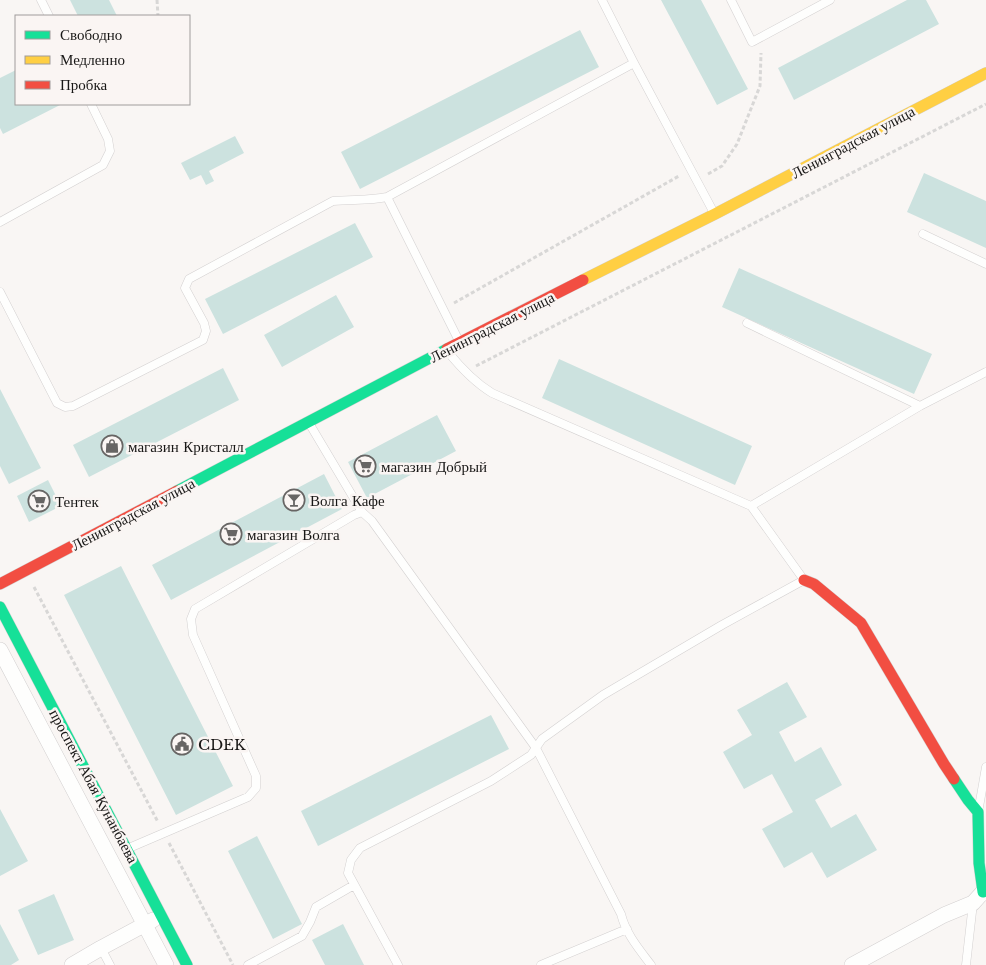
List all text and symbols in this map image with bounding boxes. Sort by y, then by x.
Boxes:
legend [15,15,190,105]
text: Свободно [60,25,122,44]
text: Медленно [60,50,125,69]
text: Пробка [60,75,108,94]
street label: Ленинградская улица [788,101,918,183]
street label: Ленинградская улица [426,287,558,367]
shop icon: магазин Кристалл [100,434,124,458]
place label: магазин Кристалл [128,437,244,456]
supermarket icon: магазин Добрый [353,454,377,478]
place label: магазин Добрый [381,457,487,476]
street label: Ленинградская улица [68,473,198,555]
bar icon: Волга Кафе [282,488,306,512]
supermarket icon: Тентек [27,489,51,513]
place label: Волга Кафе [310,491,385,510]
place label: Тентек [55,492,99,511]
supermarket icon: магазин Волга [219,522,243,546]
place label: магазин Волга [247,525,340,544]
street label: проспект Абая Кунанбаева [45,706,143,867]
public building icon: CDEK [170,732,194,756]
place label: CDEK [198,735,246,754]

